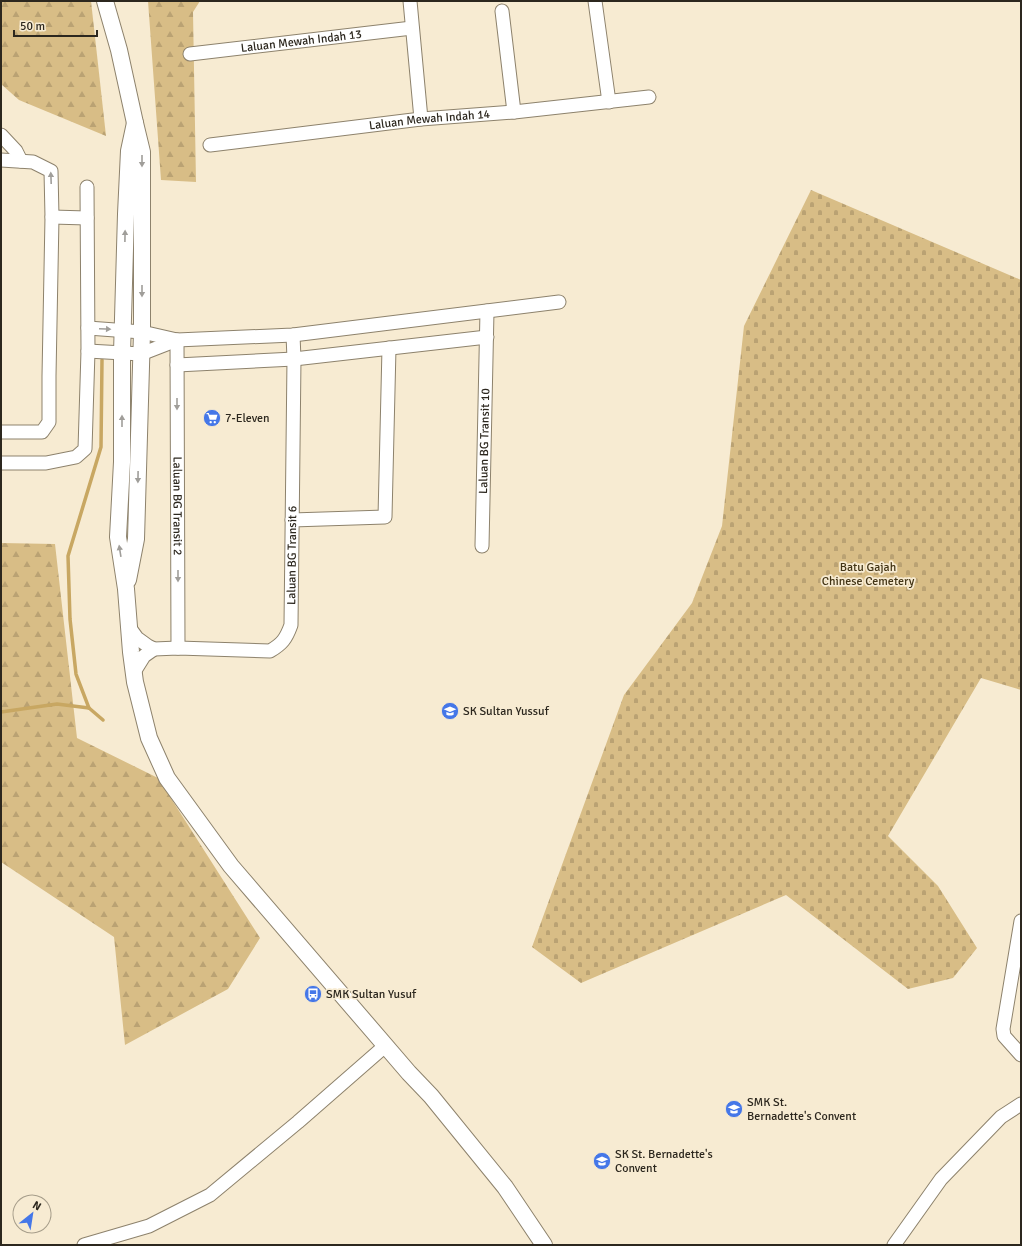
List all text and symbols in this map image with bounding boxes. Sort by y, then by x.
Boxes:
scale bar [14,12,97,38]
text: 50 m [20,19,45,34]
street label: Laluan Mewah Indah 13 [240,27,363,56]
street label: Laluan Mewah Indah 14 [368,107,491,133]
one-way arrow [139,155,145,168]
one-way arrow [48,171,54,184]
one-way arrow [122,229,128,242]
one-way arrow [139,285,145,298]
one-way arrow [99,326,111,333]
street label: Laluan BG Transit 10 [476,388,493,494]
one-way arrow [174,398,180,411]
supermarket icon: 7-Eleven [202,408,222,428]
place label: 7-Eleven [225,411,270,426]
one-way arrow [119,414,125,427]
street label: Laluan BG Transit 2 [169,456,185,556]
one-way arrow [135,471,141,484]
street label: Laluan BG Transit 6 [284,506,300,605]
one-way arrow [117,544,123,557]
park label: Batu Gajah Chinese Cemetery [822,560,915,589]
one-way arrow [175,570,181,583]
school or university icon: SK Sultan Yussuf [440,701,460,721]
place label: SK Sultan Yussuf [463,704,550,719]
bus stop icon: SMK Sultan Yusuf [303,984,323,1004]
place label: SMK Sultan Yusuf [326,987,417,1002]
place label: SMK St. Bernadette's Convent [747,1095,856,1124]
school or university icon: SMK St. Bernadette's Convent [724,1099,744,1119]
place label: SK St. Bernadette's Convent [615,1147,713,1176]
school or university icon: SK St. Bernadette's Convent [592,1151,612,1171]
north arrow [12,1194,52,1234]
text: N [30,1198,43,1213]

